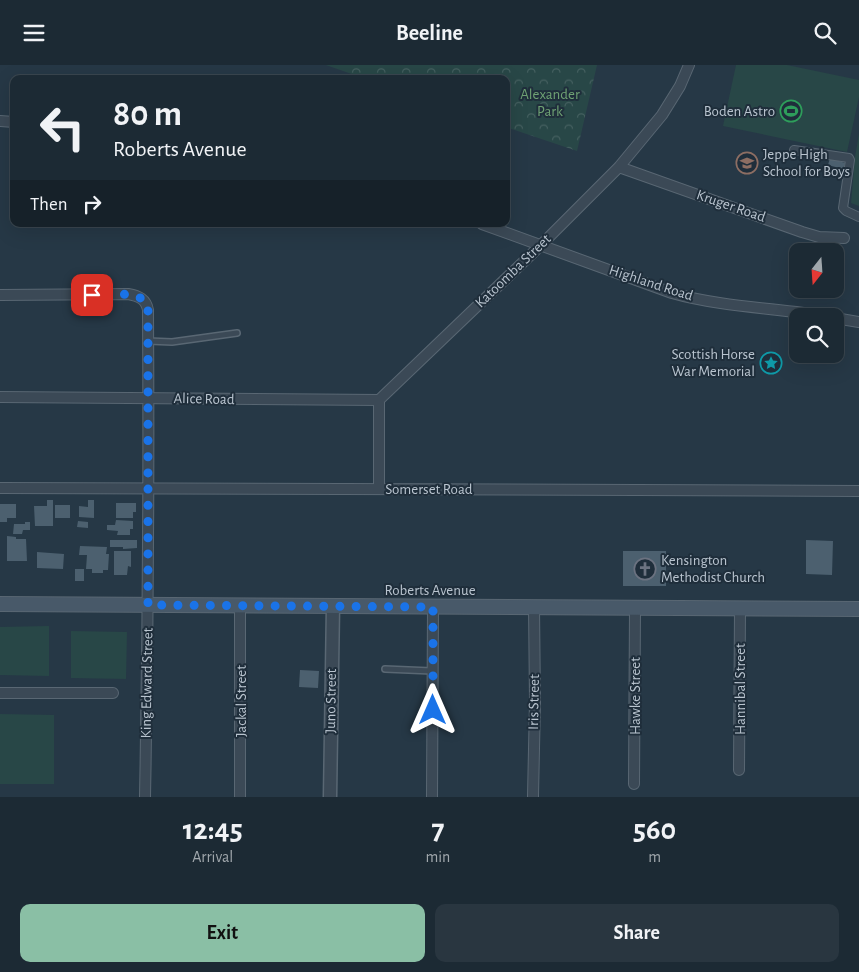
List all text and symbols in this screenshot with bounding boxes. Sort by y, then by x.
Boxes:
icon: menu [20,19,48,47]
icon: search [811,19,839,47]
text: Beeline [396,22,463,44]
park label: Alexander Park [520,87,580,119]
icon: left [30,95,95,160]
text: 80 m [113,97,182,132]
sports icon: Boden Astro [779,99,803,123]
place label: Boden Astro [704,104,775,119]
text: Roberts Avenue [113,138,247,160]
place label: Jeppe High School for Boys [763,147,850,179]
school or university icon: Jeppe High School for Boys [735,151,759,175]
street label: Kruger Road [695,187,768,225]
icon: right [78,190,106,218]
text: Then [30,195,68,214]
street label: Katoomba Street [472,231,554,311]
north arrow [789,243,844,297]
map controls [789,243,844,363]
street label: Highland Road [607,262,695,304]
pin [71,274,113,316]
icon: arrive [78,281,106,309]
button: search [789,308,844,363]
place label: Scottish Horse War Memorial [672,347,755,379]
place icon: Scottish Horse War Memorial [759,351,783,375]
street label: Alice Road [173,391,235,407]
street label: Somerset Road [385,482,473,497]
place label: Kensington Methodist Church [661,553,765,585]
church icon: Kensington Methodist Church [633,557,657,581]
street label: Roberts Avenue [384,583,476,598]
street label: King Edward Street [139,627,155,739]
street label: Hannibal Street [733,643,748,735]
street label: Hawke Street [628,657,643,735]
street label: Jackal Street [234,665,249,737]
street label: Juno Street [323,668,339,734]
street label: Iris Street [526,674,542,730]
position arrow [406,683,458,735]
text: 12:45 [183,815,243,845]
text: 7 [431,815,444,845]
text: 560 [633,815,676,845]
text: Arrival [192,849,233,865]
text: min [425,849,450,865]
text: m [648,849,661,865]
button: Exit [20,904,425,962]
button: Share [435,904,839,962]

